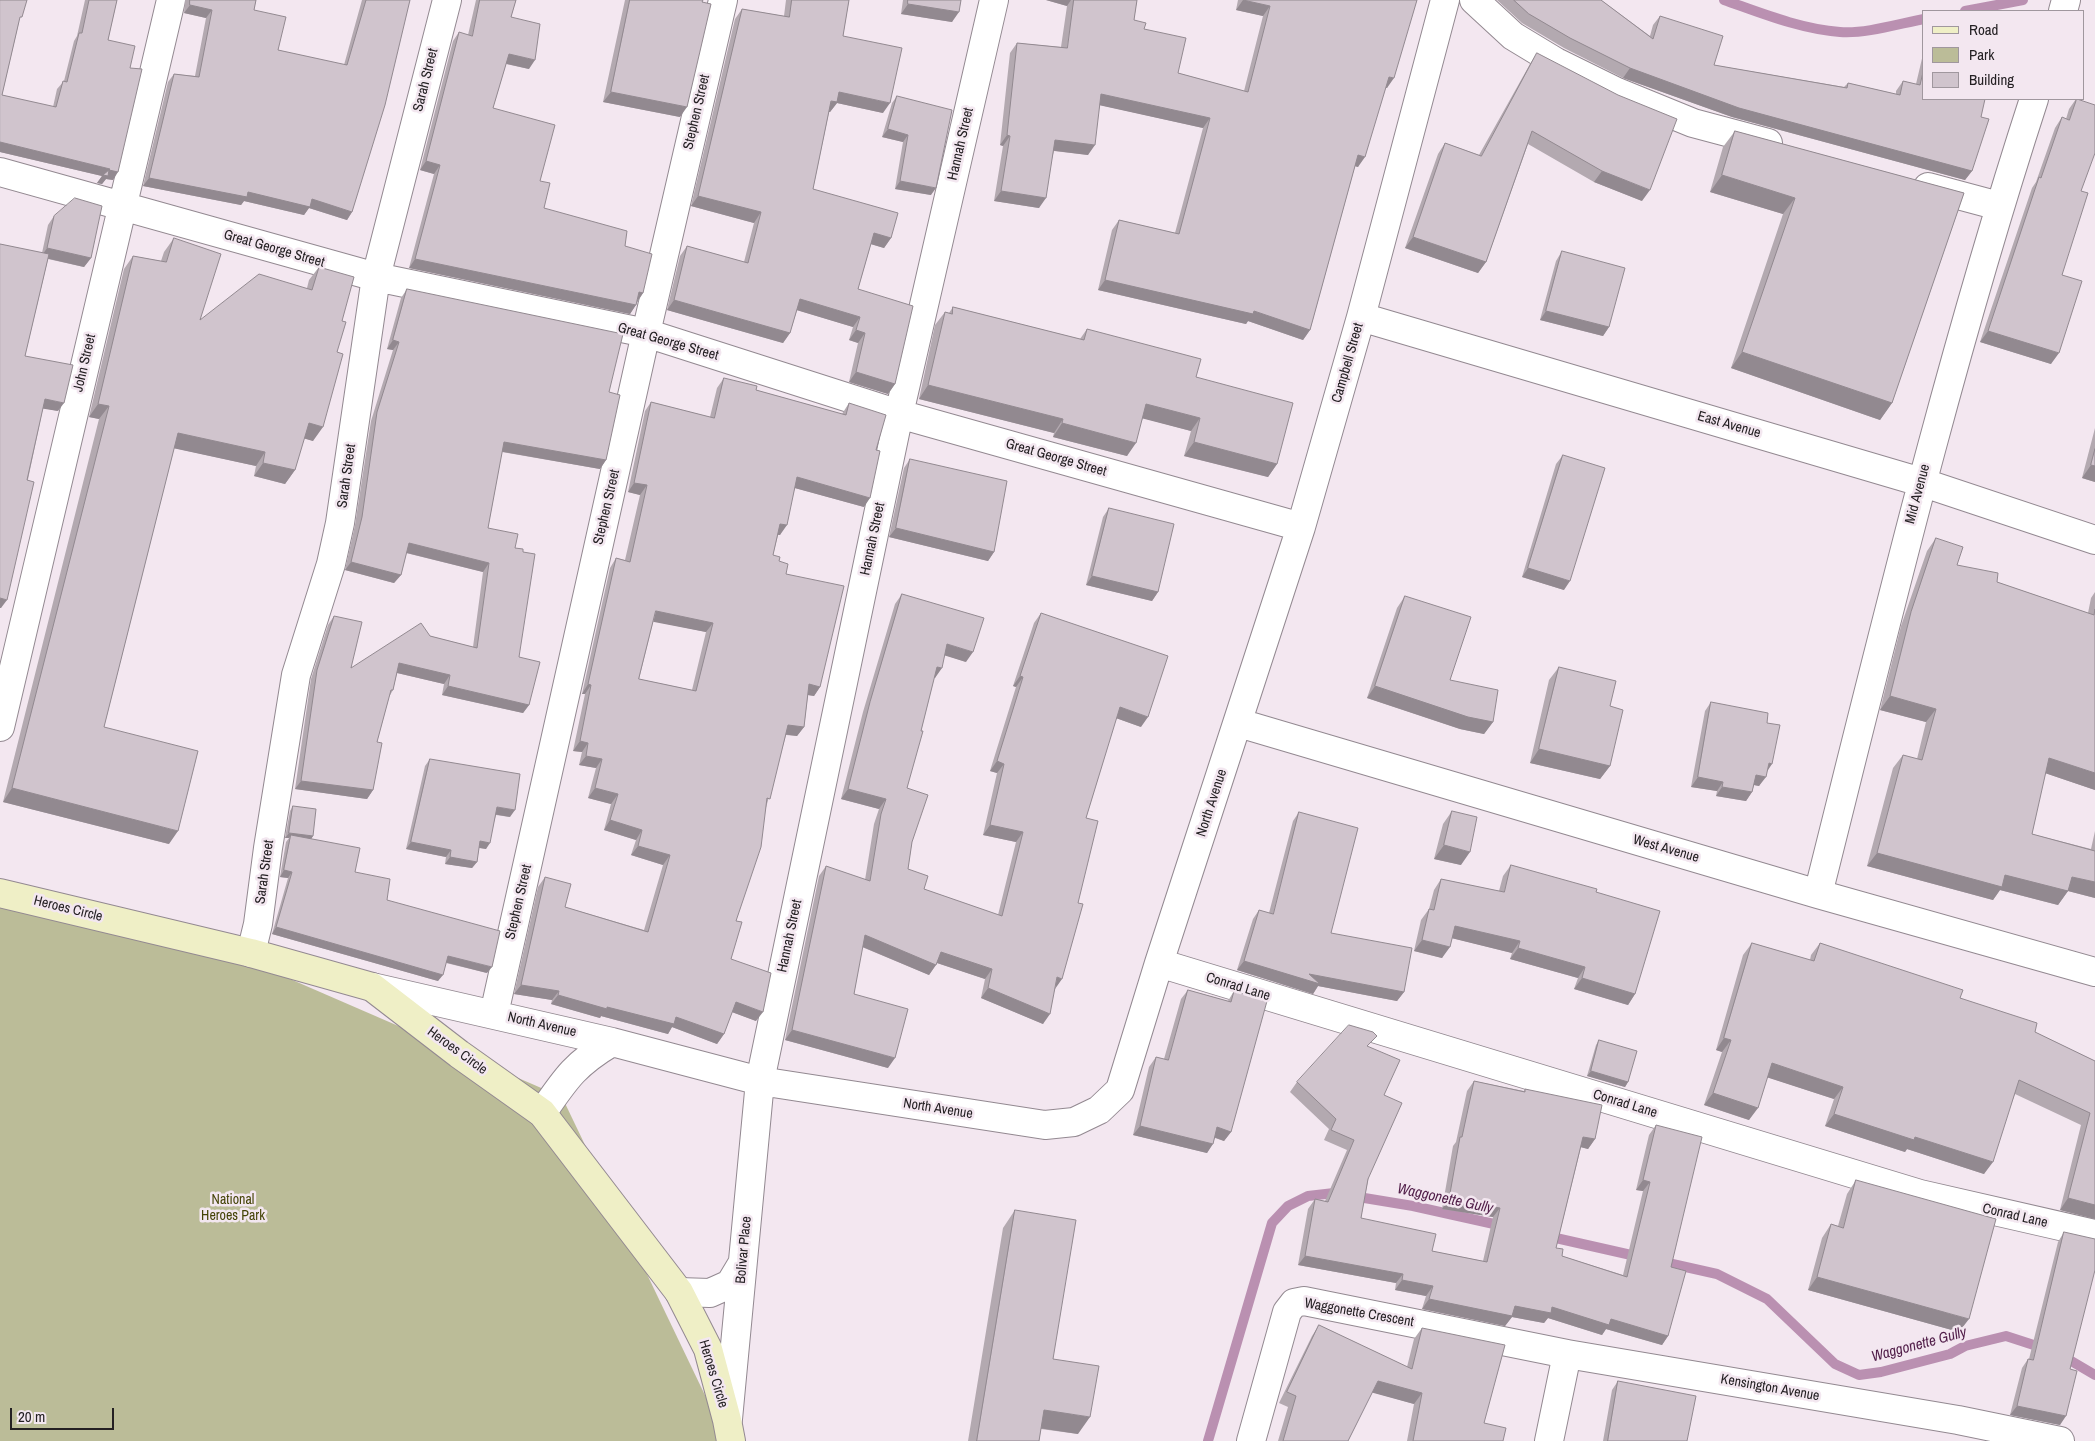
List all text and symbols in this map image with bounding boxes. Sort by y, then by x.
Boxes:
legend [1922,10,2085,100]
text: Road [1969,19,1998,40]
text: Park [1969,44,1994,65]
street label: Sarah Street [410,47,442,113]
text: Building [1969,69,2014,90]
street label: Stephen Street [680,73,714,151]
street label: Hannah Street [944,106,978,182]
street label: Great George Street [222,227,326,271]
street label: Great George Street [616,320,720,364]
street label: Campbell Street [1329,321,1367,405]
street label: John Street [70,333,100,393]
street label: East Avenue [1695,408,1763,442]
street label: Great George Street [1004,436,1108,480]
street label: Sarah Street [334,443,360,509]
street label: Mid Avenue [1902,462,1934,526]
street label: Stephen Street [590,468,624,546]
street label: Hannah Street [857,501,889,577]
street label: North Avenue [1193,767,1231,839]
street label: West Avenue [1631,832,1701,866]
street label: Sarah Street [252,839,278,905]
street label: Stephen Street [502,863,536,941]
street label: Heroes Circle [32,892,104,926]
street label: Hannah Street [774,898,806,974]
street label: Conrad Lane [1204,969,1272,1005]
street label: North Avenue [506,1009,578,1041]
street label: Heroes Circle [424,1024,490,1078]
street label: Conrad Lane [1591,1086,1659,1122]
street label: North Avenue [902,1095,974,1123]
water label: Waggonette Gully [1395,1180,1495,1218]
park label: National Heroes Park [201,1192,265,1224]
street label: Conrad Lane [1981,1200,2049,1232]
street label: Bolivar Place [733,1216,755,1284]
street label: Waggonette Crescent [1303,1295,1415,1331]
water label: Waggonette Gully [1870,1324,1968,1366]
street label: Heroes Circle [695,1338,731,1410]
street label: Kensington Avenue [1719,1371,1821,1405]
scale bar [12,1398,116,1430]
text: 20 m [18,1406,45,1427]

